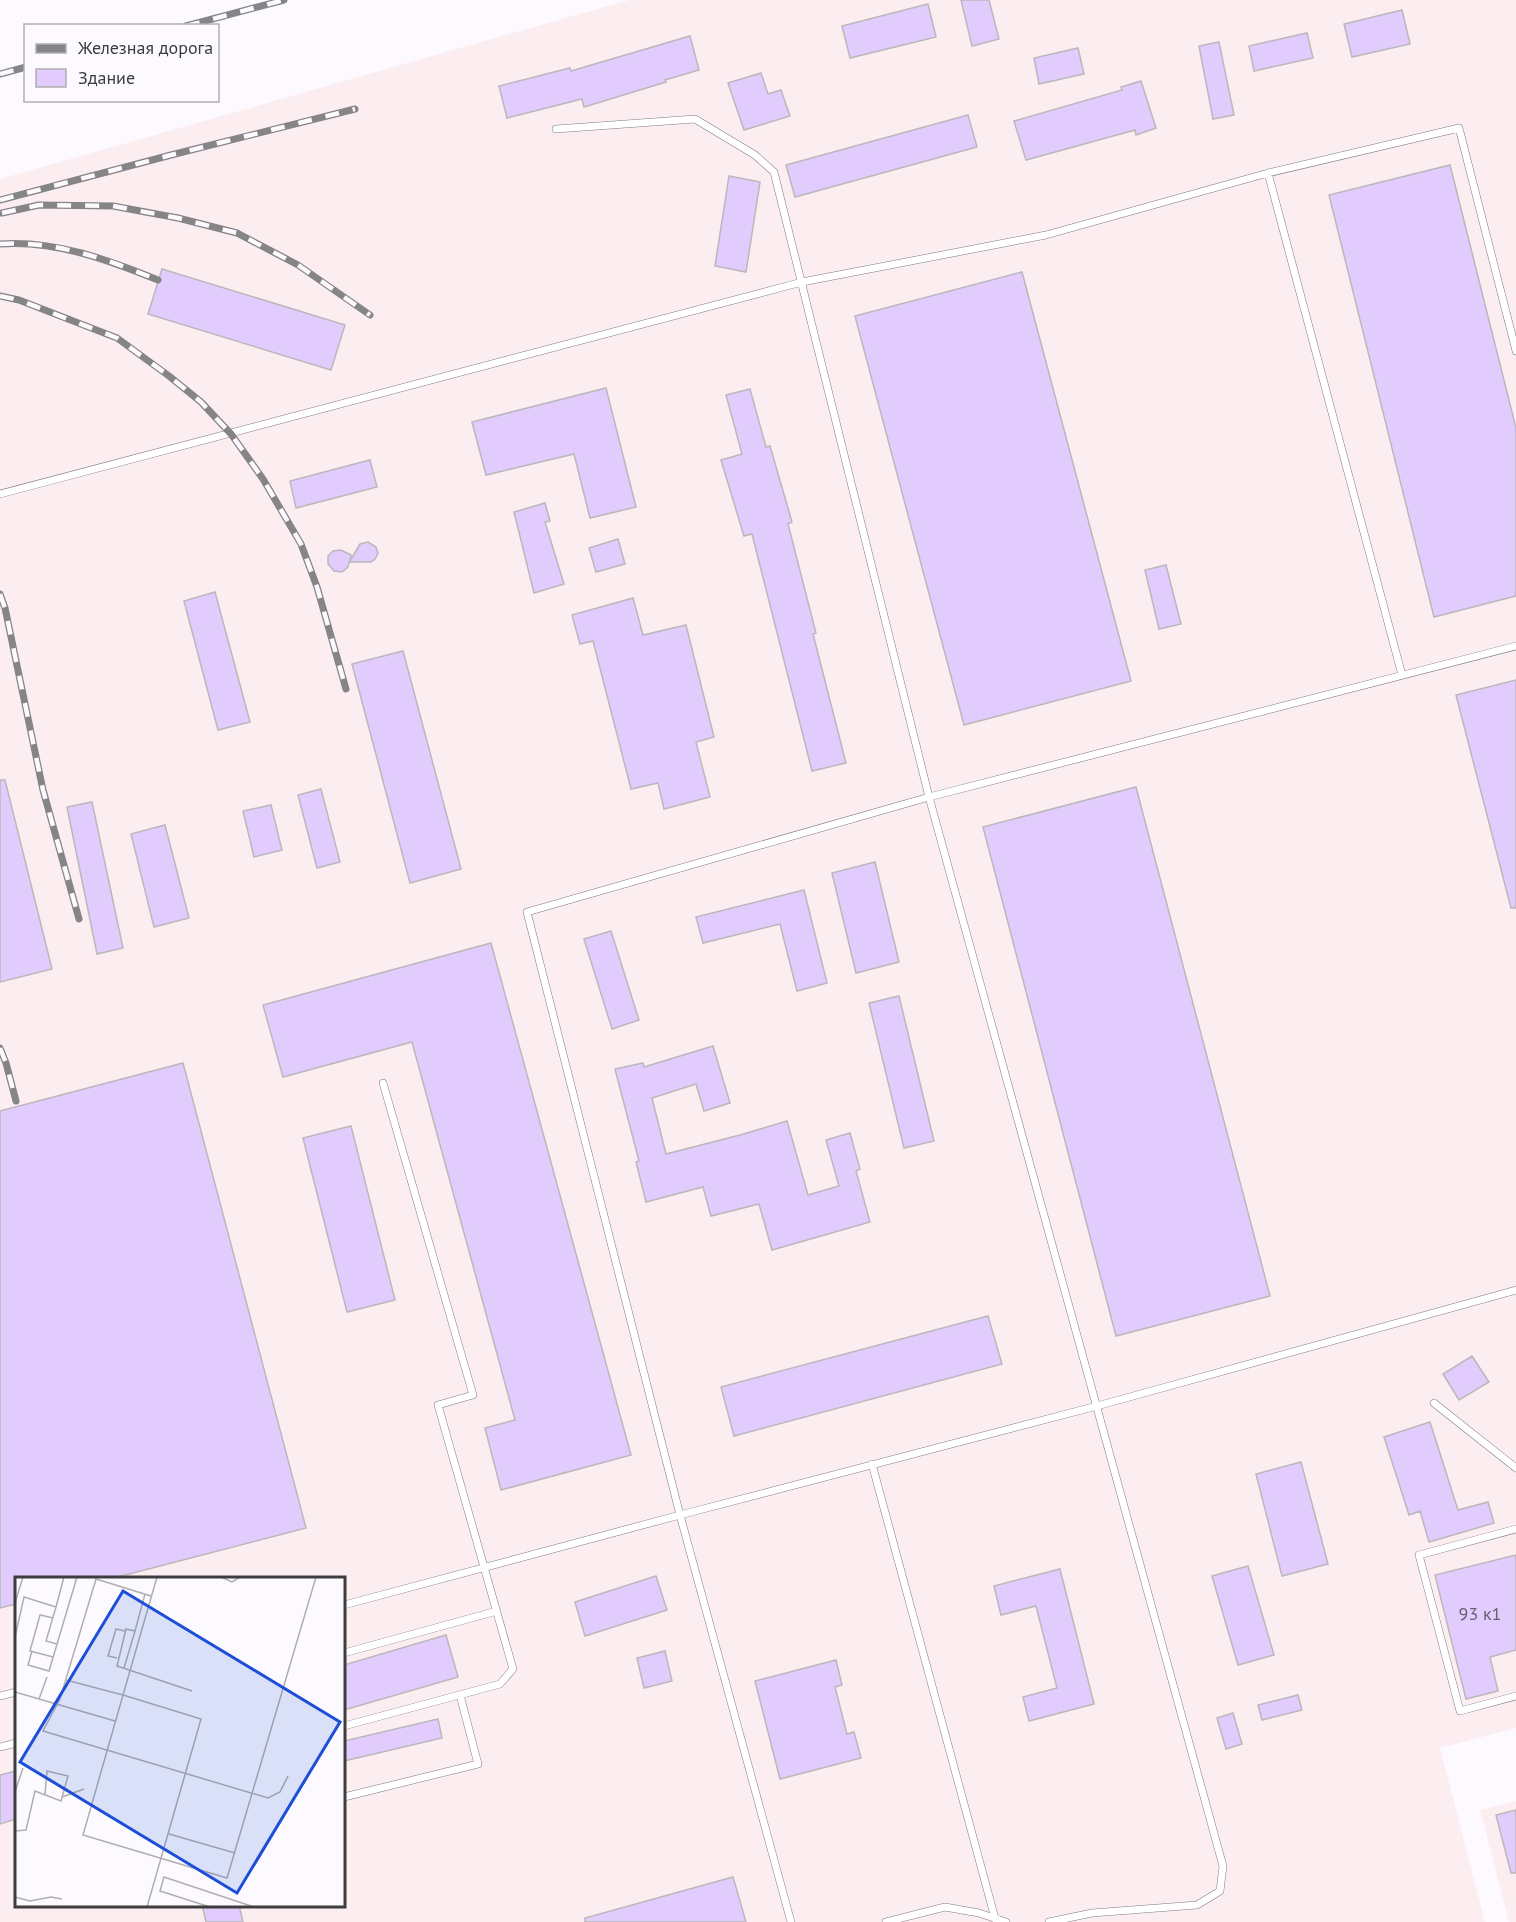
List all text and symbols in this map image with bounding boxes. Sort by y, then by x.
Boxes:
legend [24,24,219,102]
text: Железная дорога [77,36,213,59]
text: Здание [78,66,135,89]
inset map [15,1577,345,1907]
house number: 93 к1 [1459,1602,1501,1625]

